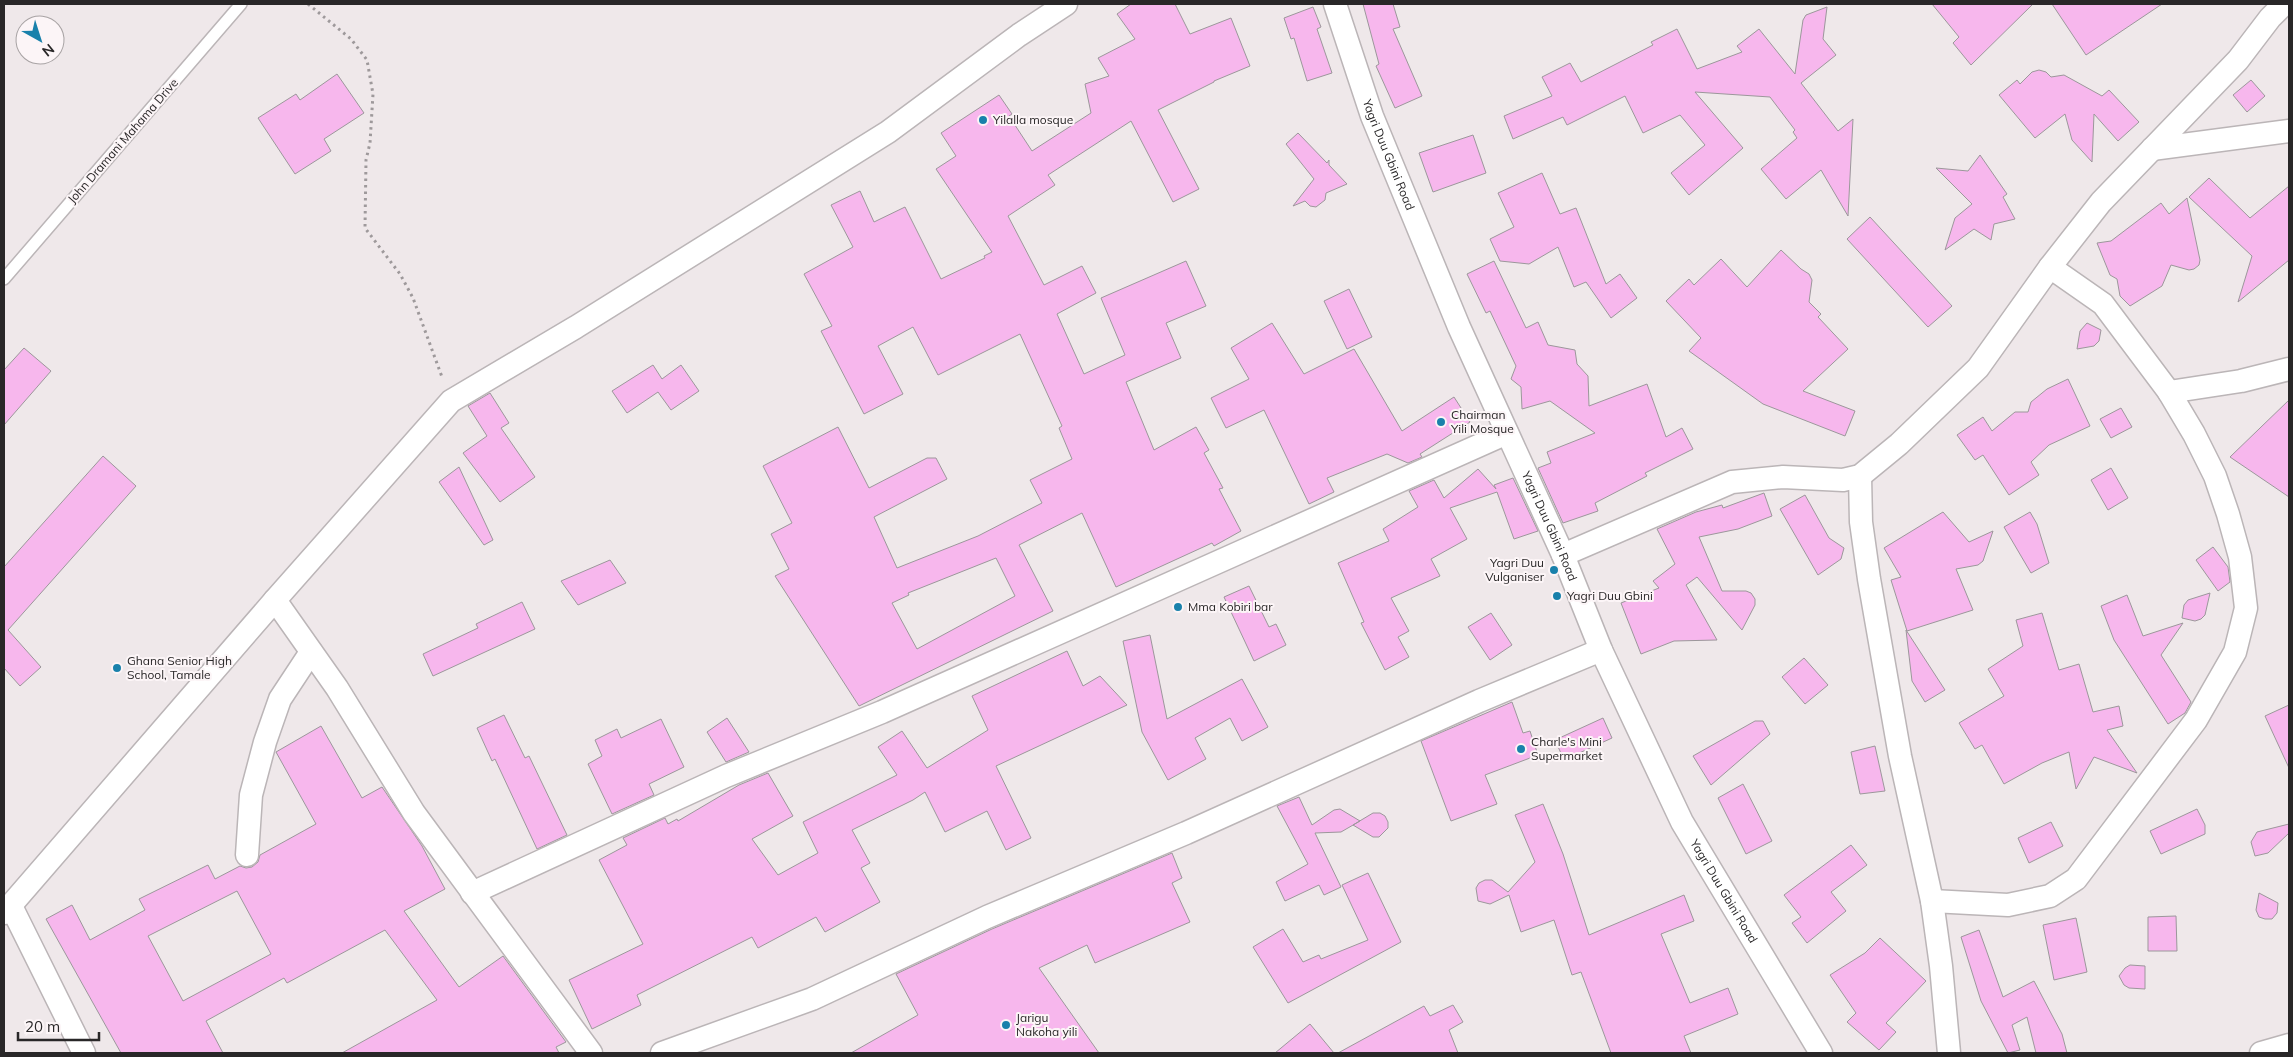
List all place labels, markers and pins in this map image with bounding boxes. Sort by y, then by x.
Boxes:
place label: Yilalla mosque [992,112,1073,127]
marker: Yilalla mosque [977,114,989,126]
place label: Chairman Yili Mosque [1450,407,1514,436]
marker: Chairman Yili Mosque [1435,416,1447,428]
place label: Yagri Duu Vulganiser [1485,555,1545,584]
marker: Yagri Duu Vulganiser [1548,564,1560,576]
place label: Yagri Duu Gbini [1566,588,1653,603]
marker: Yagri Duu Gbini [1551,590,1563,602]
place label: Mma Kobiri bar [1188,599,1273,614]
marker: Mma Kobiri bar [1172,601,1184,613]
place label: Ghana Senior High School, Tamale [127,653,232,682]
marker: Ghana Senior High School, Tamale [111,662,123,674]
place label: Charle's Mini Supermarket [1531,734,1602,763]
marker: Charle's Mini Supermarket [1515,743,1527,755]
place label: Jarigu Nakoha yili [1016,1010,1077,1039]
marker: Jarigu Nakoha yili [1000,1019,1012,1031]

